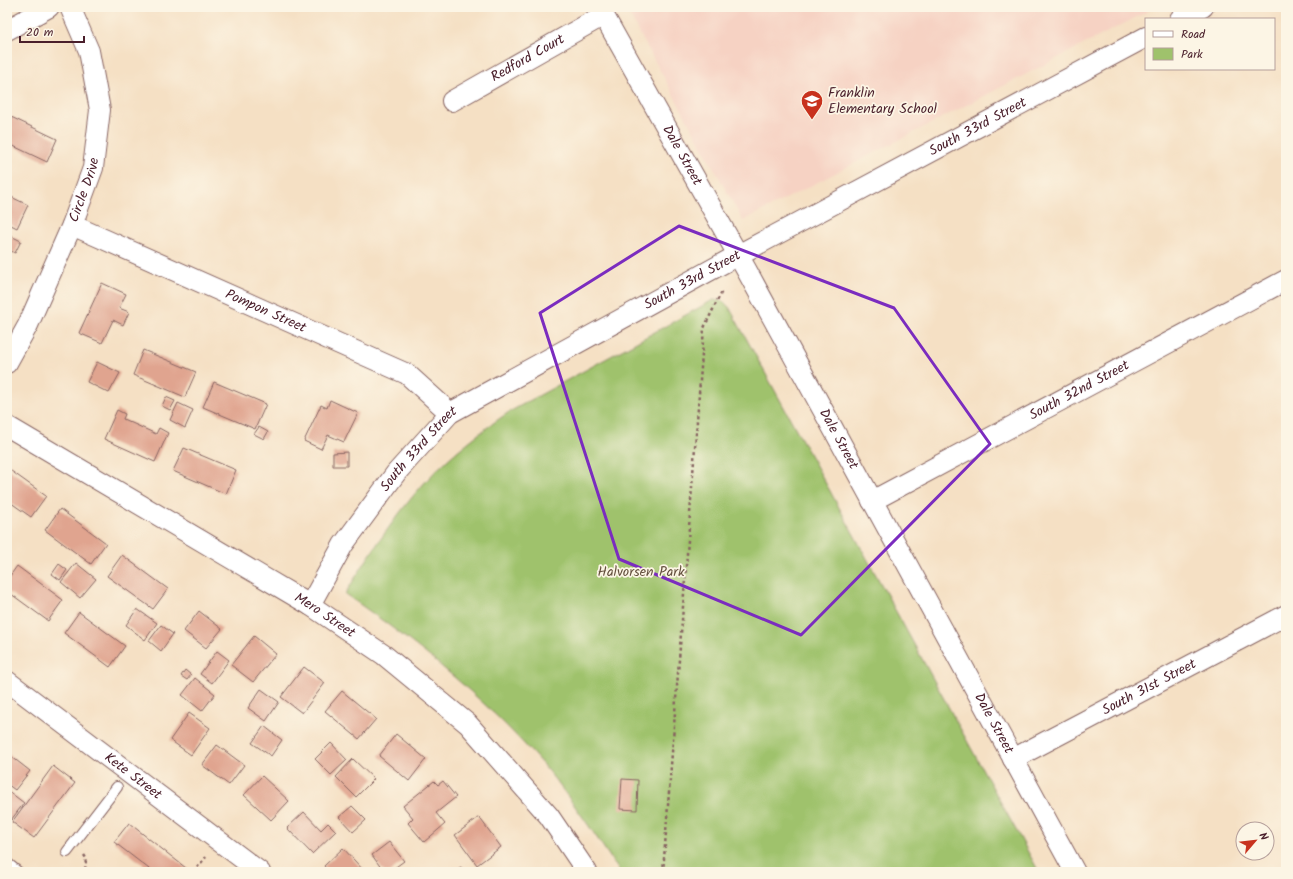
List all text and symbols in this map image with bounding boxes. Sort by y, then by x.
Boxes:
scale bar [20,18,84,44]
legend [1145,18,1275,70]
text: 20 m [26,23,54,42]
text: Road [1181,25,1206,44]
street label: Redford Court [487,28,569,88]
text: Park [1181,45,1203,64]
place label: Franklin Elementary School [828,82,937,120]
school or university icon: Franklin Elementary School [799,88,825,121]
street label: South 33rd Street [925,91,1031,162]
street label: Dale Street [656,121,708,190]
street label: Circle Drive [63,156,105,225]
street label: South 33rd Street [640,244,745,316]
street label: Pompon Street [222,283,310,339]
street label: South 32nd Street [1025,354,1134,426]
street label: South 33rd Street [375,400,461,496]
street label: Dale Street [813,404,865,474]
park label: Halvorsen Park [598,561,685,583]
street label: Mero Street [290,587,360,644]
street label: South 31st Street [1098,653,1201,721]
street label: Dale Street [968,689,1020,758]
street label: Kete Street [100,747,167,806]
north arrow [1235,821,1275,861]
text: N [1253,829,1273,844]

